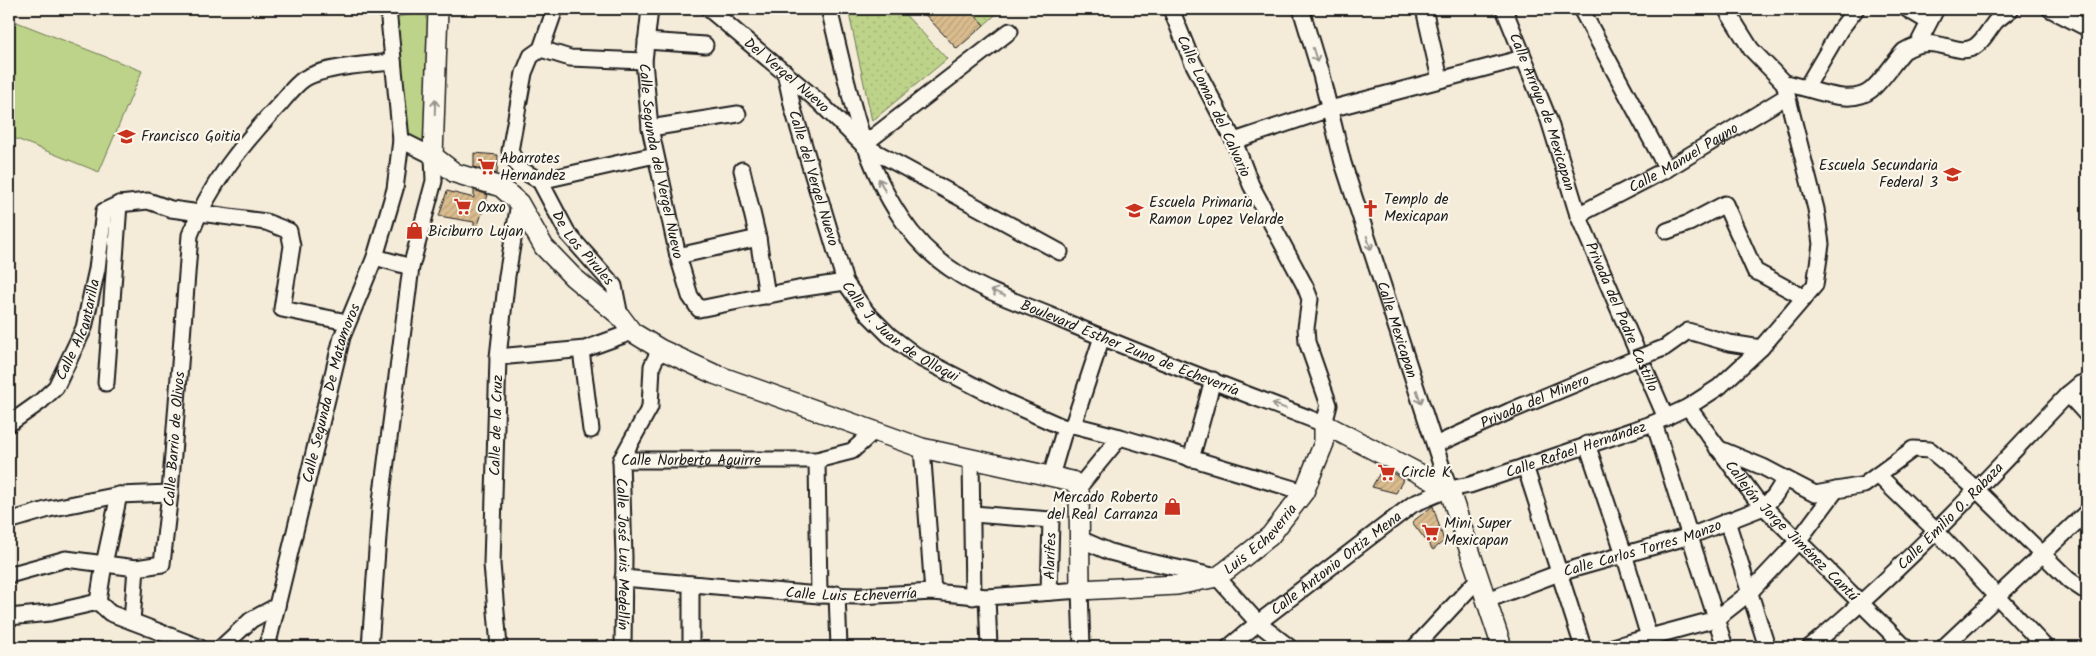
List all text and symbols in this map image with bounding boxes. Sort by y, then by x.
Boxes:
street label: Calle Arroyo de Mexicapan [1502,30,1581,194]
street label: Calle Lomas del Calvario [1170,31,1257,182]
street label: Del Vergel Nuevo [738,32,835,119]
one-way arrow [1311,47,1321,63]
street label: Calle Segunda del Vergel Nuevo [631,62,689,261]
one-way arrow [431,99,440,115]
street label: Calle del Vergel Nuevo [781,108,845,249]
street label: Calle Manuel Payno [1625,117,1744,200]
place label: Francisco Goitia [141,125,241,149]
school or university icon: Francisco Goitia [117,126,137,146]
place label: Abarrotes Hernandez [500,147,566,188]
place label: Escuela Secundaria Federal 3 [1819,154,1938,195]
supermarket icon: Abarrotes Hernandez [476,157,496,177]
school or university icon: Escuela Secundaria Federal 3 [1942,164,1962,184]
one-way arrow [877,178,887,193]
place label: Templo de Mexicapan [1384,188,1449,229]
place label: Escuela Primaria Ramon Lopez Velarde [1149,191,1284,232]
place label: Oxxo [477,196,506,220]
supermarket icon: Oxxo [453,197,473,217]
church icon: Templo de Mexicapan [1360,198,1380,218]
school or university icon: Escuela Primaria Ramon Lopez Velarde [1125,201,1145,221]
street label: De Los Pirules [545,207,620,292]
place label: Biciburro Lujan [428,220,523,244]
shop icon: Biciburro Lujan [404,221,424,241]
one-way arrow [1365,234,1374,250]
street label: Privada del Padre Castillo [1578,238,1664,396]
street label: Calle J. Juan de Olloqui [835,276,964,390]
street label: Calle Alcantarilla [50,277,107,385]
street label: Calle Mexicapan [1369,278,1423,382]
one-way arrow [991,288,1006,297]
street label: Boulevard Esther Zuno de Echeverría [1017,294,1243,403]
street label: Calle Segunda De Matamoros [296,299,368,485]
street label: Privada del Minero [1477,368,1594,436]
street label: Calle Barrio de Olivos [158,370,192,508]
street label: Calle de la Cruz [484,374,510,476]
one-way arrow [1415,389,1424,405]
one-way arrow [1271,401,1286,410]
street label: Calle Rafael Hernández [1503,415,1650,485]
street label: Calle Norberto Aguirre [621,449,761,473]
street label: Callejón Jorge Jiménez Cantú [1718,456,1864,608]
street label: Calle Emilio O. Rabaza [1892,457,2010,576]
place label: Circle K [1401,461,1451,485]
supermarket icon: Circle K [1377,462,1397,482]
street label: Calle José Luis Medellín [609,478,635,630]
place label: Mercado Roberto del Real Carranza [1047,486,1158,527]
shop icon: Mercado Roberto del Real Carranza [1162,496,1182,516]
street label: Luis Echeverria [1219,499,1304,582]
street label: Calle Antonio Ortiz Mena [1266,506,1407,622]
place label: Mini Super Mexicapan [1444,512,1512,553]
street label: Calle Carlos Torres Manzo [1561,514,1726,584]
supermarket icon: Mini Super Mexicapan [1420,522,1440,542]
street label: Alarifes [1038,531,1064,580]
street label: Calle Luis Echeverría [784,581,918,609]

